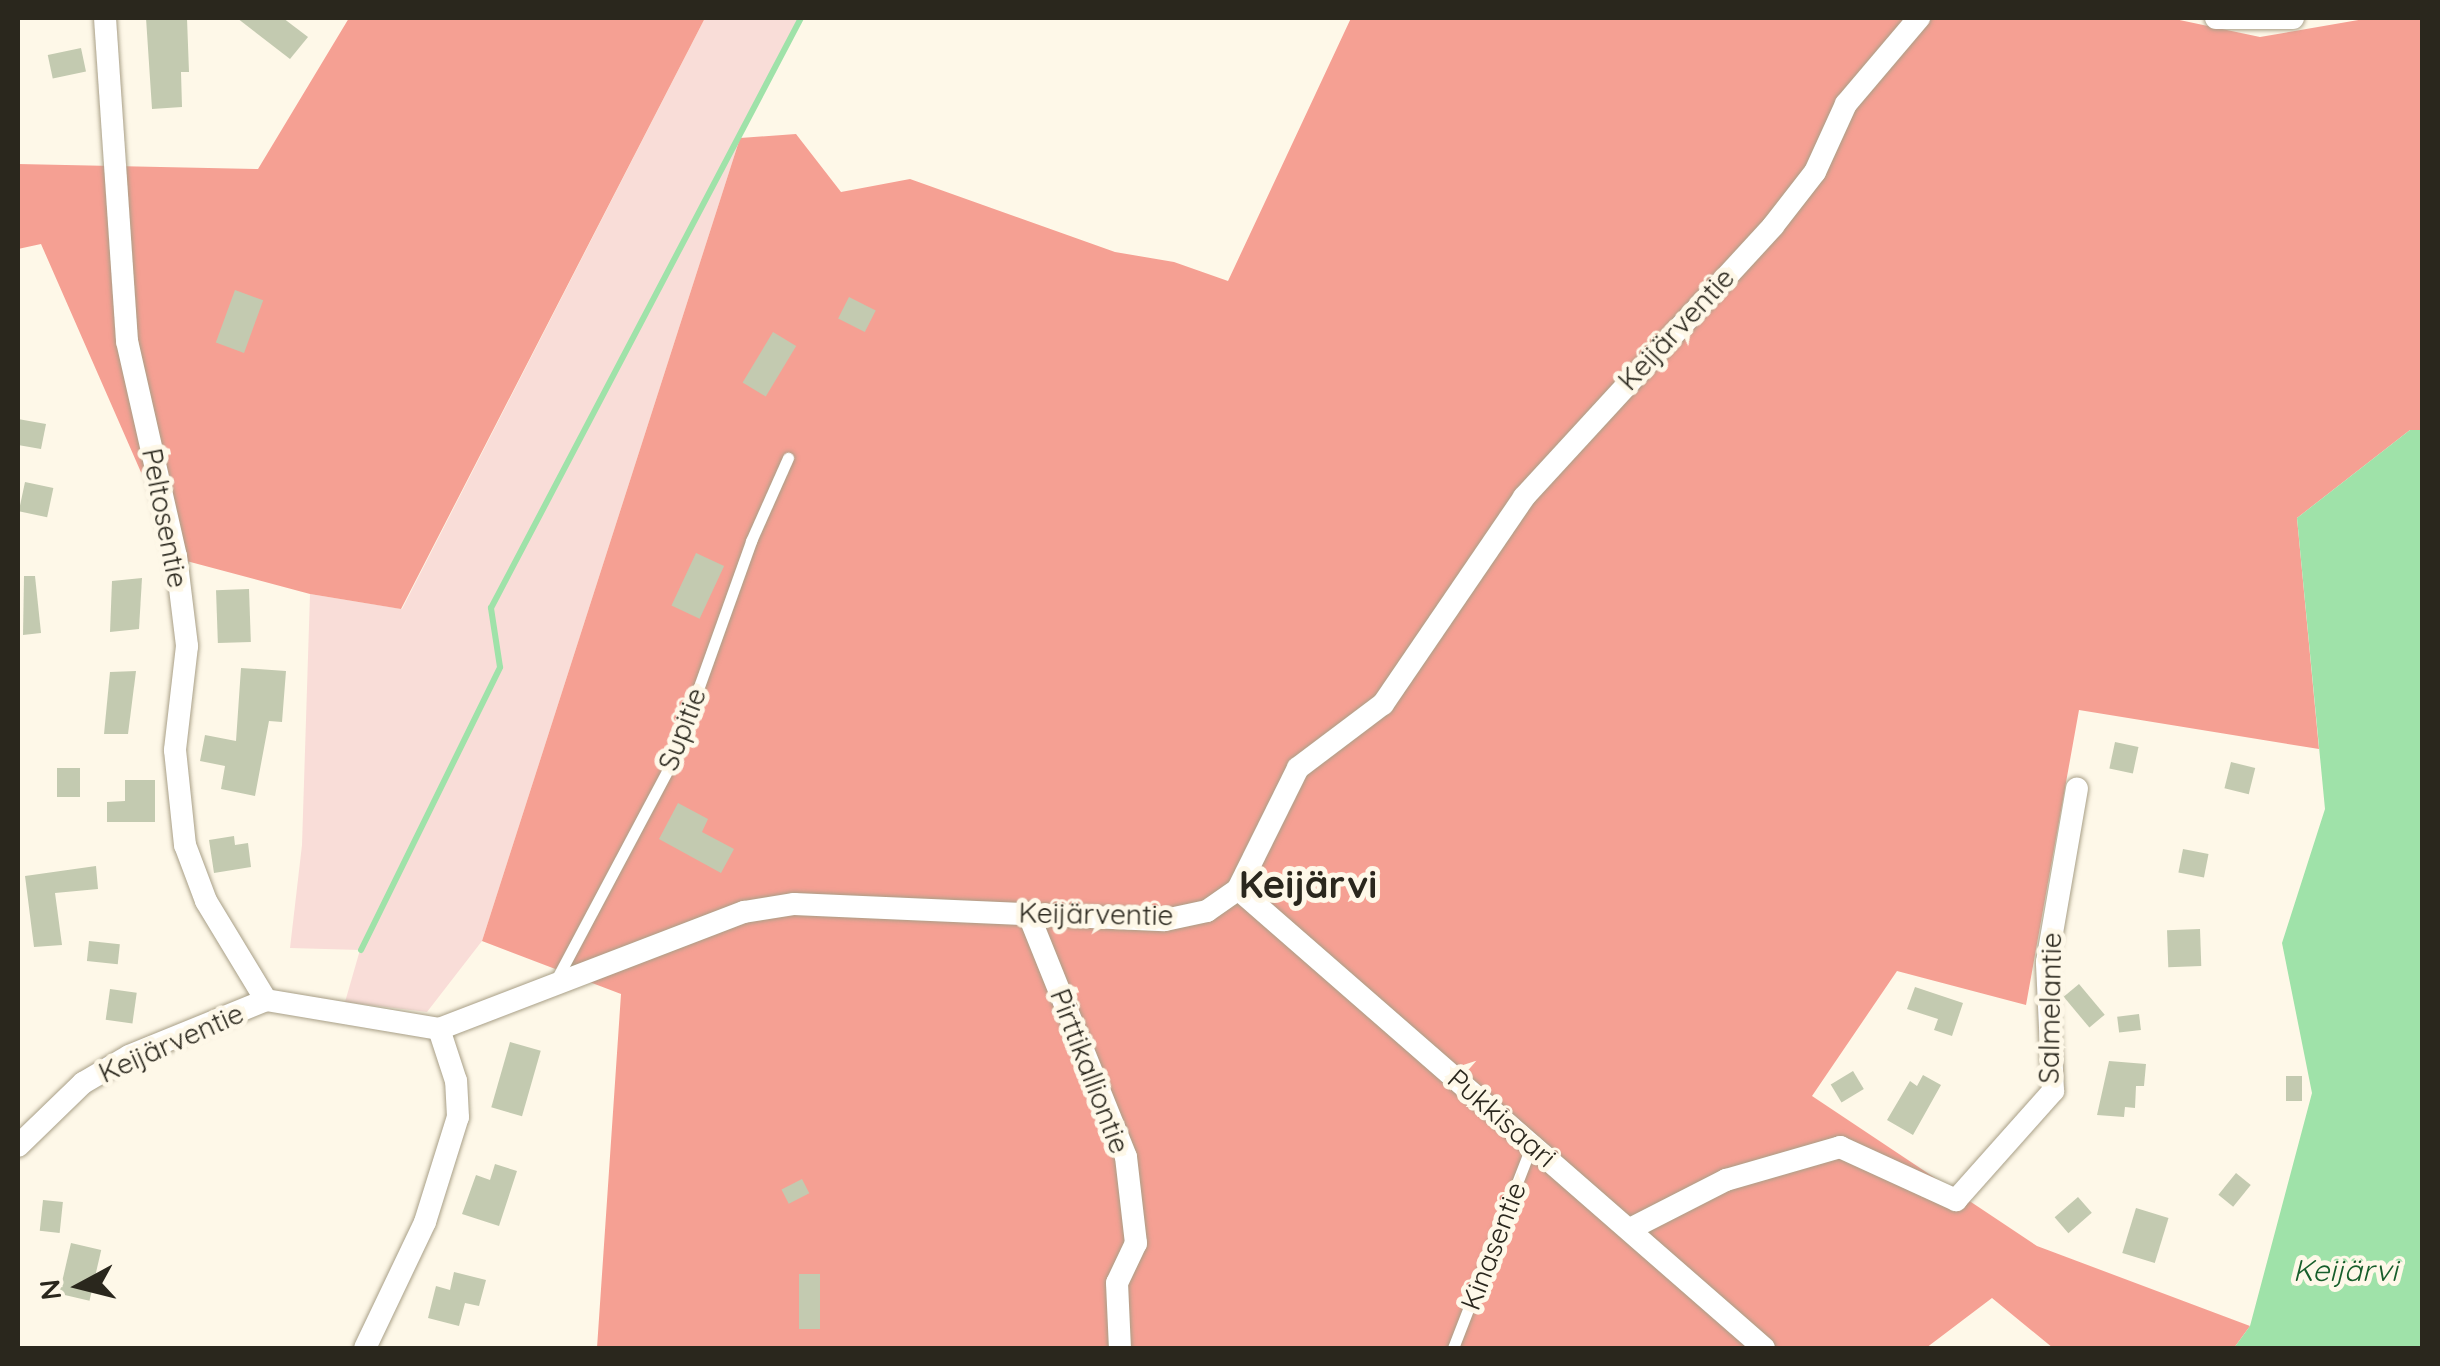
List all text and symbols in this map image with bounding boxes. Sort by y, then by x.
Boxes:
street label: Keijärventie [1611,261,1741,397]
street label: Peltosentie [135,445,195,591]
street label: Supitie [651,683,713,775]
district label: Keijärvi [1239,862,1377,908]
street label: Keijärventie [1018,896,1174,932]
street label: Salmelantie [2032,932,2068,1084]
street label: Pirttikalliontie [1043,984,1137,1158]
street label: Keijärventie [93,996,249,1090]
street label: Pukkisaari [1441,1062,1563,1174]
street label: Kinasentie [1453,1177,1533,1315]
north arrow [30,1236,130,1336]
water label: Keijärvi [2293,1252,2397,1288]
text: N [31,1277,68,1302]

